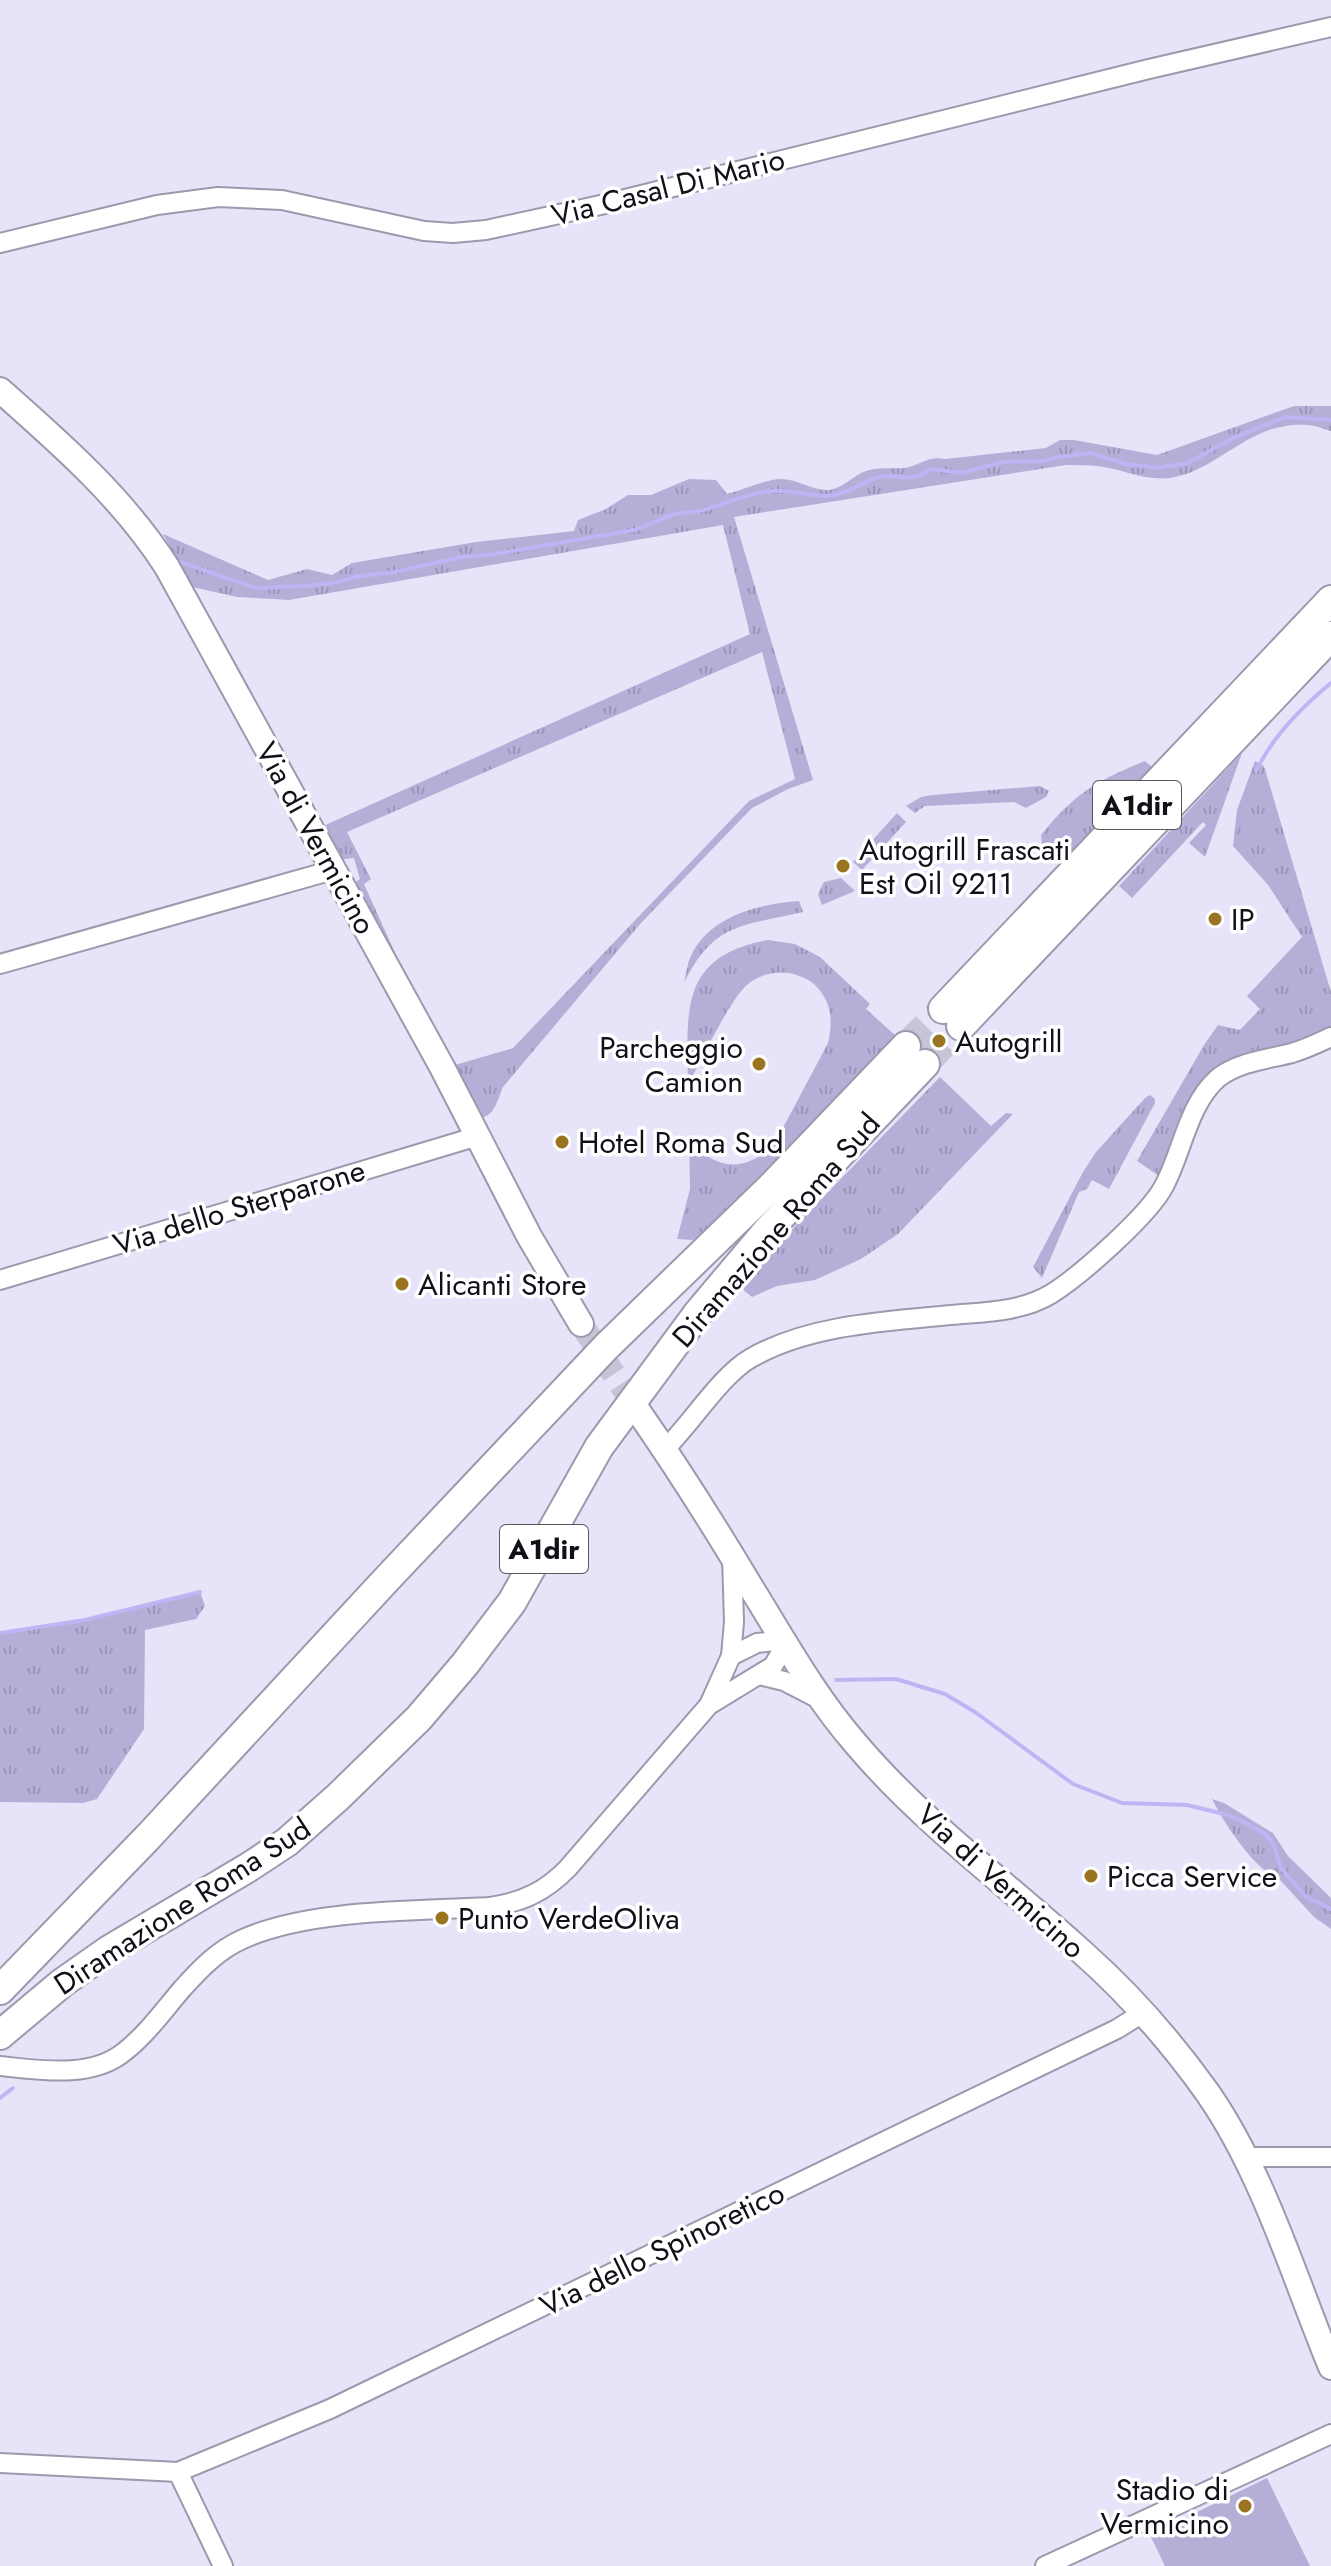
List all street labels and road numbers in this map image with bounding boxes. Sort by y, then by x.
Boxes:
street label: Via Casal Di Mario [547,137,789,237]
street label: Via di Vermicino [245,734,387,942]
road number: A1dir [1093,781,1181,829]
street label: Diramazione Roma Sud [662,1103,890,1357]
street label: Via dello Sterparone [108,1148,370,1266]
road number: A1dir [500,1525,588,1573]
street label: Via di Vermicino [907,1794,1095,1968]
street label: Diramazione Roma Sud [45,1807,319,2005]
street label: Via dello Spinoretico [532,2171,792,2327]

